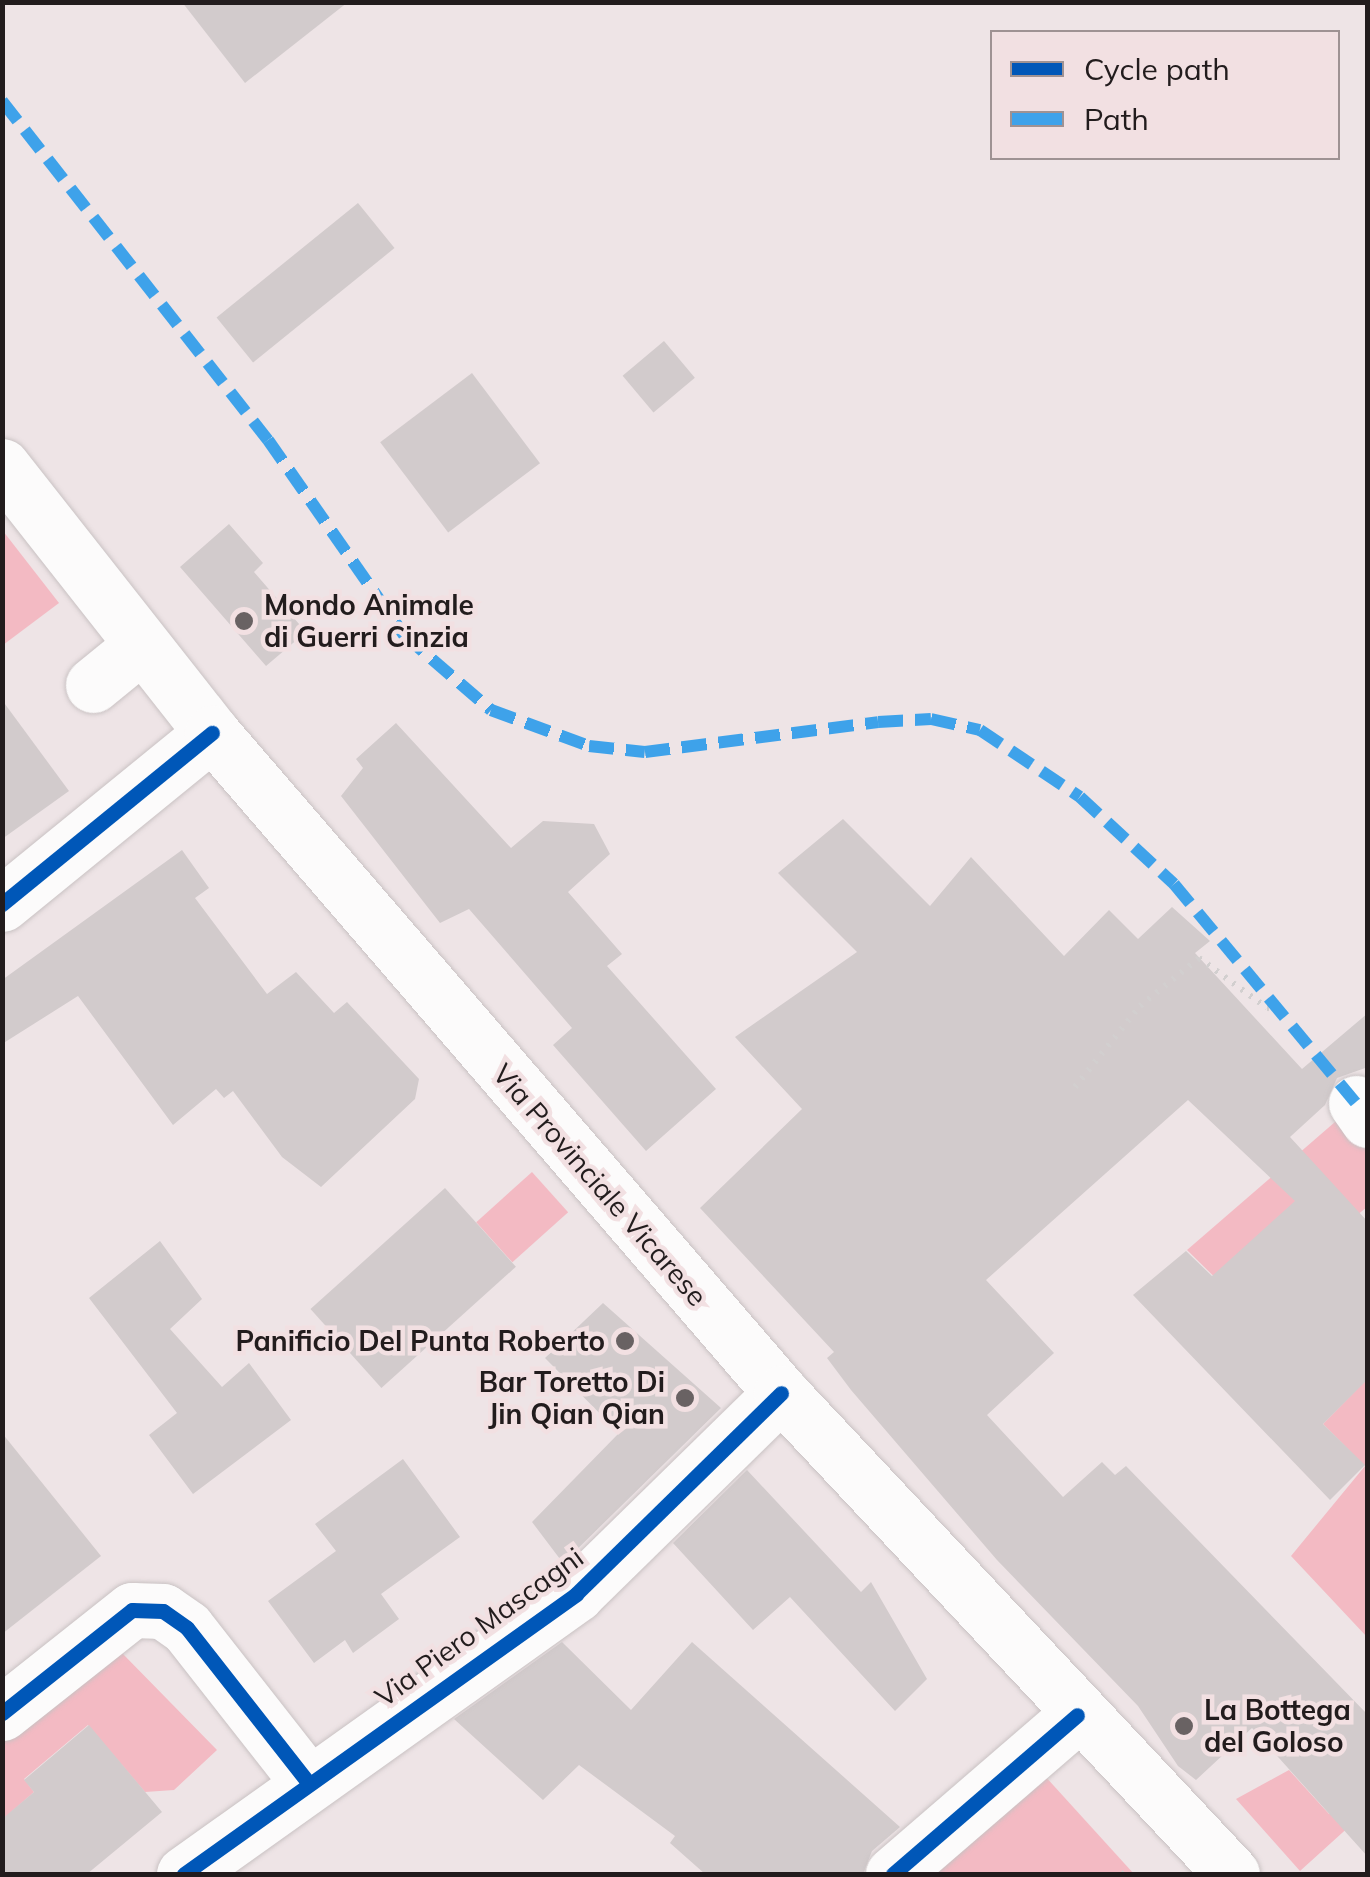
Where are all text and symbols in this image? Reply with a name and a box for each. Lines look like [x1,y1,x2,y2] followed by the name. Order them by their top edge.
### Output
[990,30,1340,160] legend
[1084,50,1230,88] text: Cycle path
[1084,100,1149,138] text: Path
[264,588,474,654] place label: Mondo Animale di Guerri Cinzia
[233,610,255,632] marker: Mondo Animale di Guerri Cinzia
[486,1057,714,1313] street label: Via Provinciale Vicarese
[236,1324,605,1358] place label: Panificio Del Punta Roberto
[614,1330,636,1352] marker: Panificio Del Punta Roberto
[479,1365,665,1431] place label: Bar Toretto Di Jin Qian Qian
[674,1387,696,1409] marker: Bar Toretto Di Jin Qian Qian
[368,1540,590,1714] street label: Via Piero Mascagni
[1204,1693,1351,1759] place label: La Bottega del Goloso
[1173,1715,1195,1737] marker: La Bottega del Goloso

